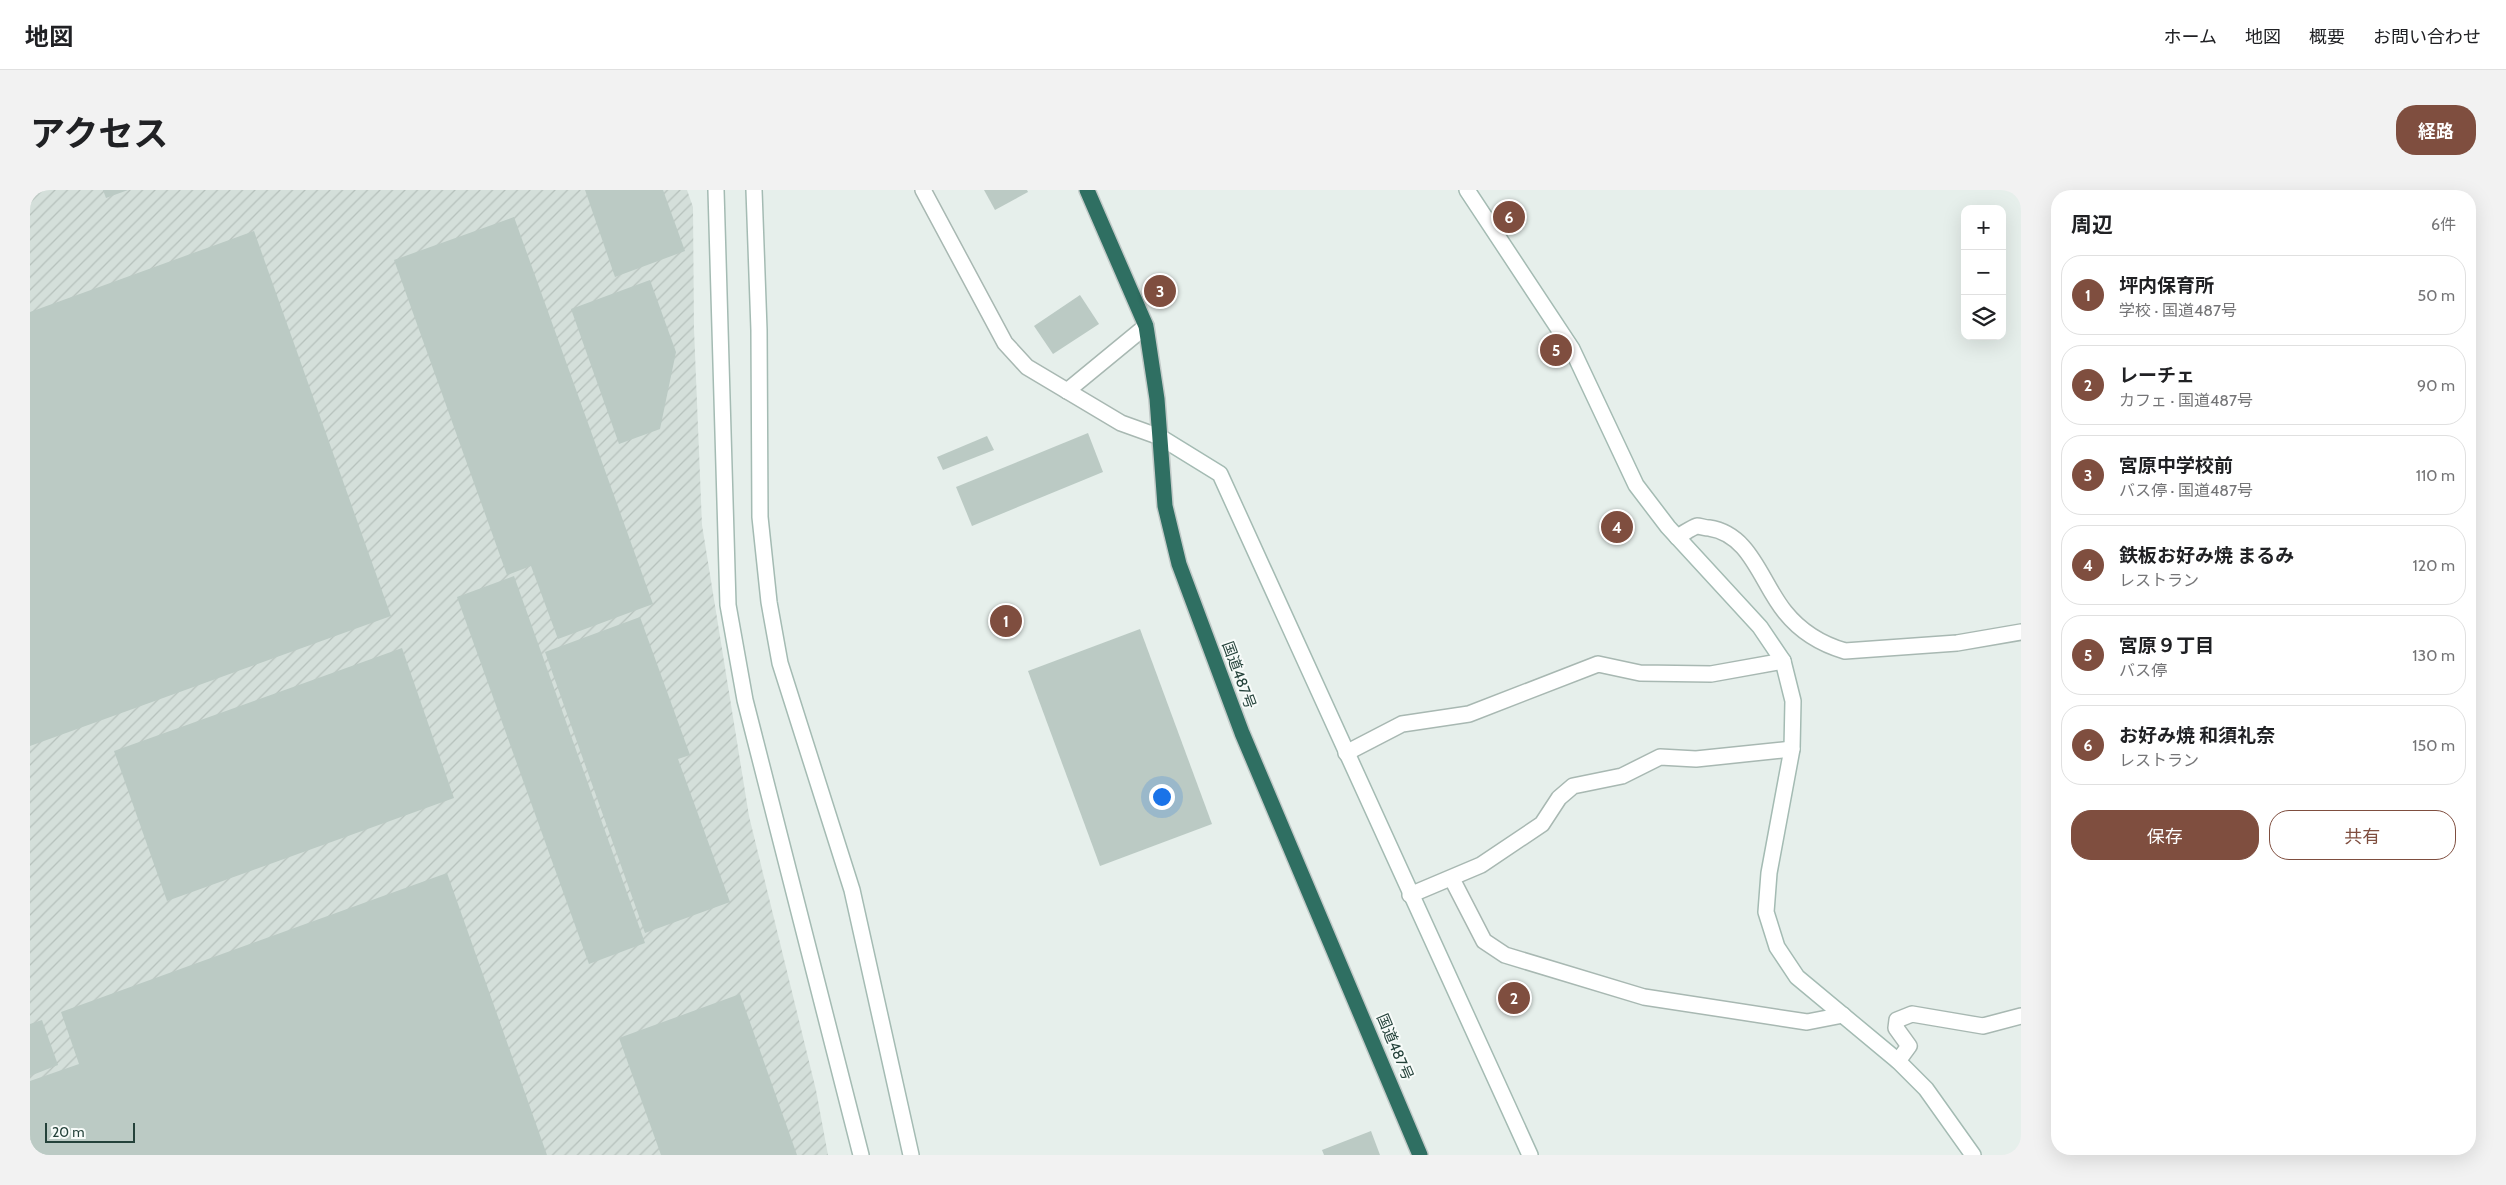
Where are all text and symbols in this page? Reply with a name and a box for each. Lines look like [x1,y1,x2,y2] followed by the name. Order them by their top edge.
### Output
[25,22,73,51] text: 地図
[2164,26,2217,48] text: ホーム
[2245,26,2281,48] text: 地図
[2309,26,2345,48] text: 概要
[2373,26,2481,48] text: お問い合わせ
[2396,105,2476,155] button: 経路
[30,112,168,155] text: アクセス
[1493,198,1525,236] pin: 6
[1961,205,2006,340] map controls
[1961,205,2006,250] button: +
[2071,212,2113,237] text: 周辺
[2431,215,2456,234] text: 6件
[1961,250,2006,295] button: −
[1144,272,1176,310] pin: 3
[2119,274,2214,297] text: 坪内保育所
[2085,286,2091,305] text: 1
[2418,286,2455,305] text: 50 m
[1961,295,2006,340] button: layers
[2119,301,2237,320] text: 学校 · 国道487号
[1540,331,1572,369] pin: 5
[2119,364,2195,387] text: レーチェ
[2084,376,2092,395] text: 2
[2417,376,2455,395] text: 90 m
[2119,391,2253,410] text: カフェ · 国道487号
[2119,454,2233,477] text: 宮原中学校前
[2084,466,2092,485] text: 3
[2416,466,2455,485] text: 110 m
[2119,481,2253,500] text: バス停 · 国道487号
[1601,508,1633,546] pin: 4
[2119,544,2294,567] text: 鉄板お好み焼 まるみ
[2083,556,2093,575] text: 4
[2413,556,2455,575] text: 120 m
[2119,571,2199,590] text: レストラン
[990,602,1022,640] pin: 1
[2119,634,2214,657] text: 宮原９丁目
[1219,639,1259,711] street label: 国道487号
[2084,646,2092,665] text: 5
[2412,646,2455,665] text: 130 m
[2119,661,2167,680] text: バス停
[2119,724,2275,747] text: お好み焼 和須礼奈
[2084,736,2093,755] text: 6
[2412,736,2455,755] text: 150 m
[2119,751,2199,770] text: レストラン
[1149,784,1175,810] your location
[2071,810,2259,860] button: 保存
[2269,810,2456,860] button: 共有
[1498,979,1530,1017] pin: 2
[1373,1011,1417,1083] street label: 国道487号
[45,1120,135,1143] scale bar
[52,1123,85,1141] text: 20 m

